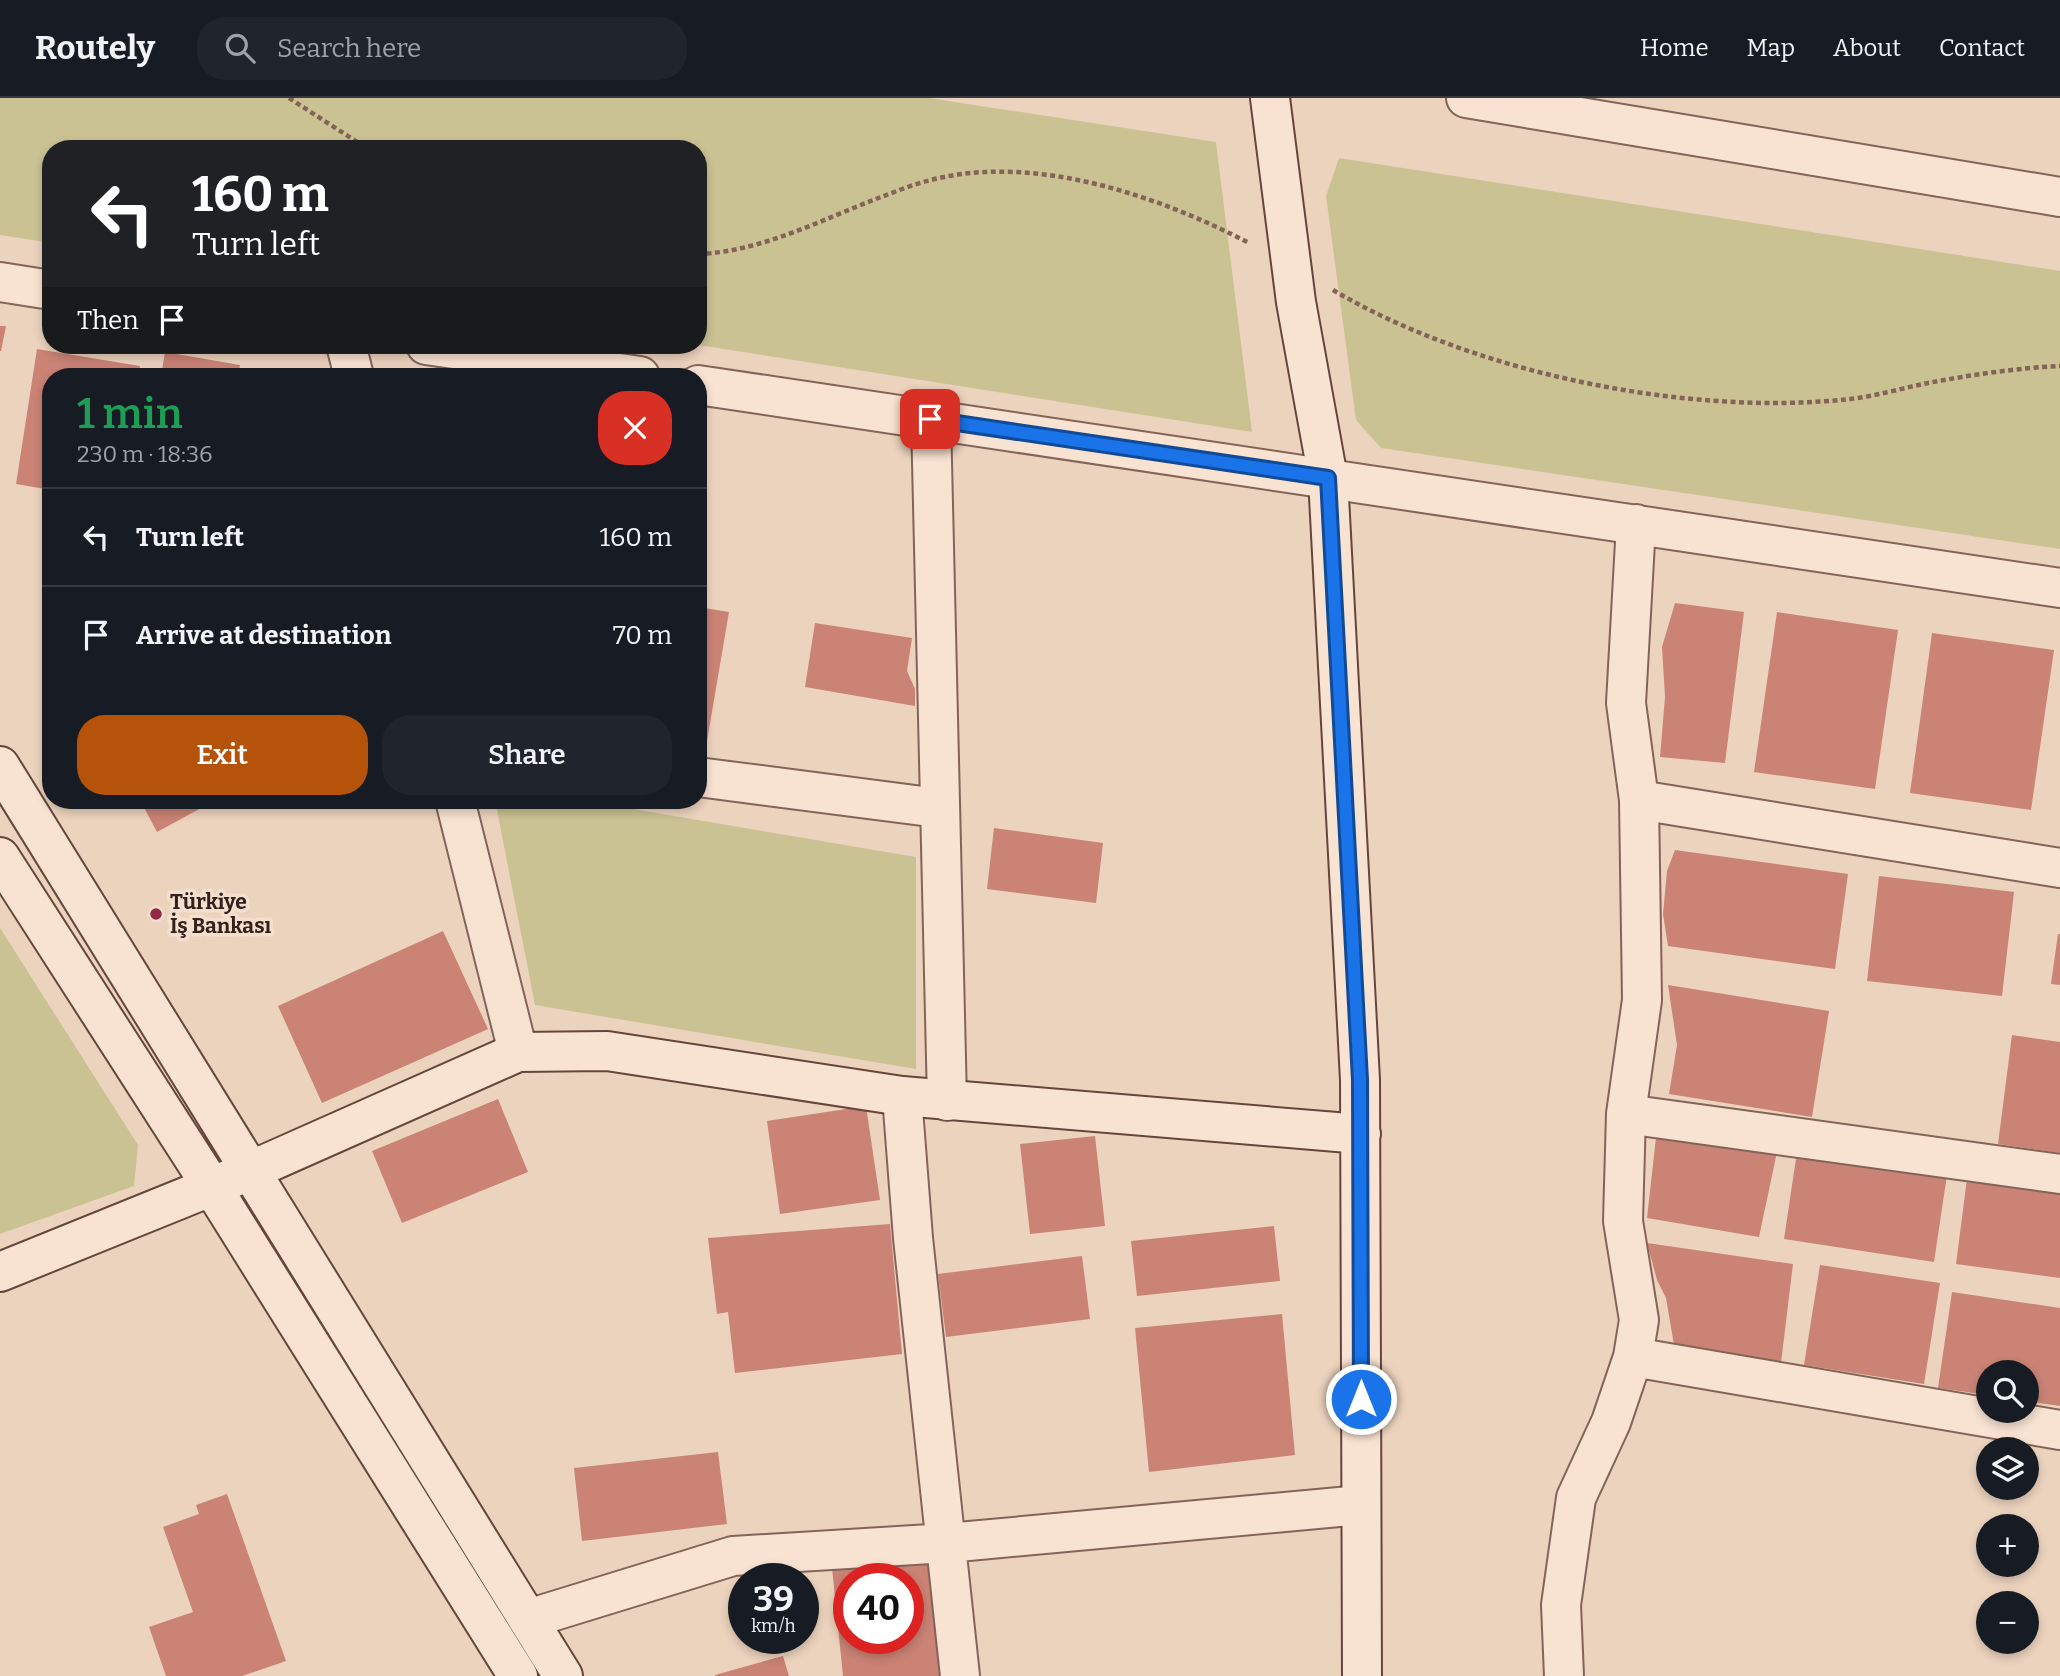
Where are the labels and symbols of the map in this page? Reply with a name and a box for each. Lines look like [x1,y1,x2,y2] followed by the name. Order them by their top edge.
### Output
[900,389,960,449] pin
[170,889,271,939] place label: Türkiye İş Bankası
[148,906,164,922] marker: Türkiye İş Bankası
[1324,1362,1398,1436] position arrow
[833,1563,924,1654] speed limit sign: 40

